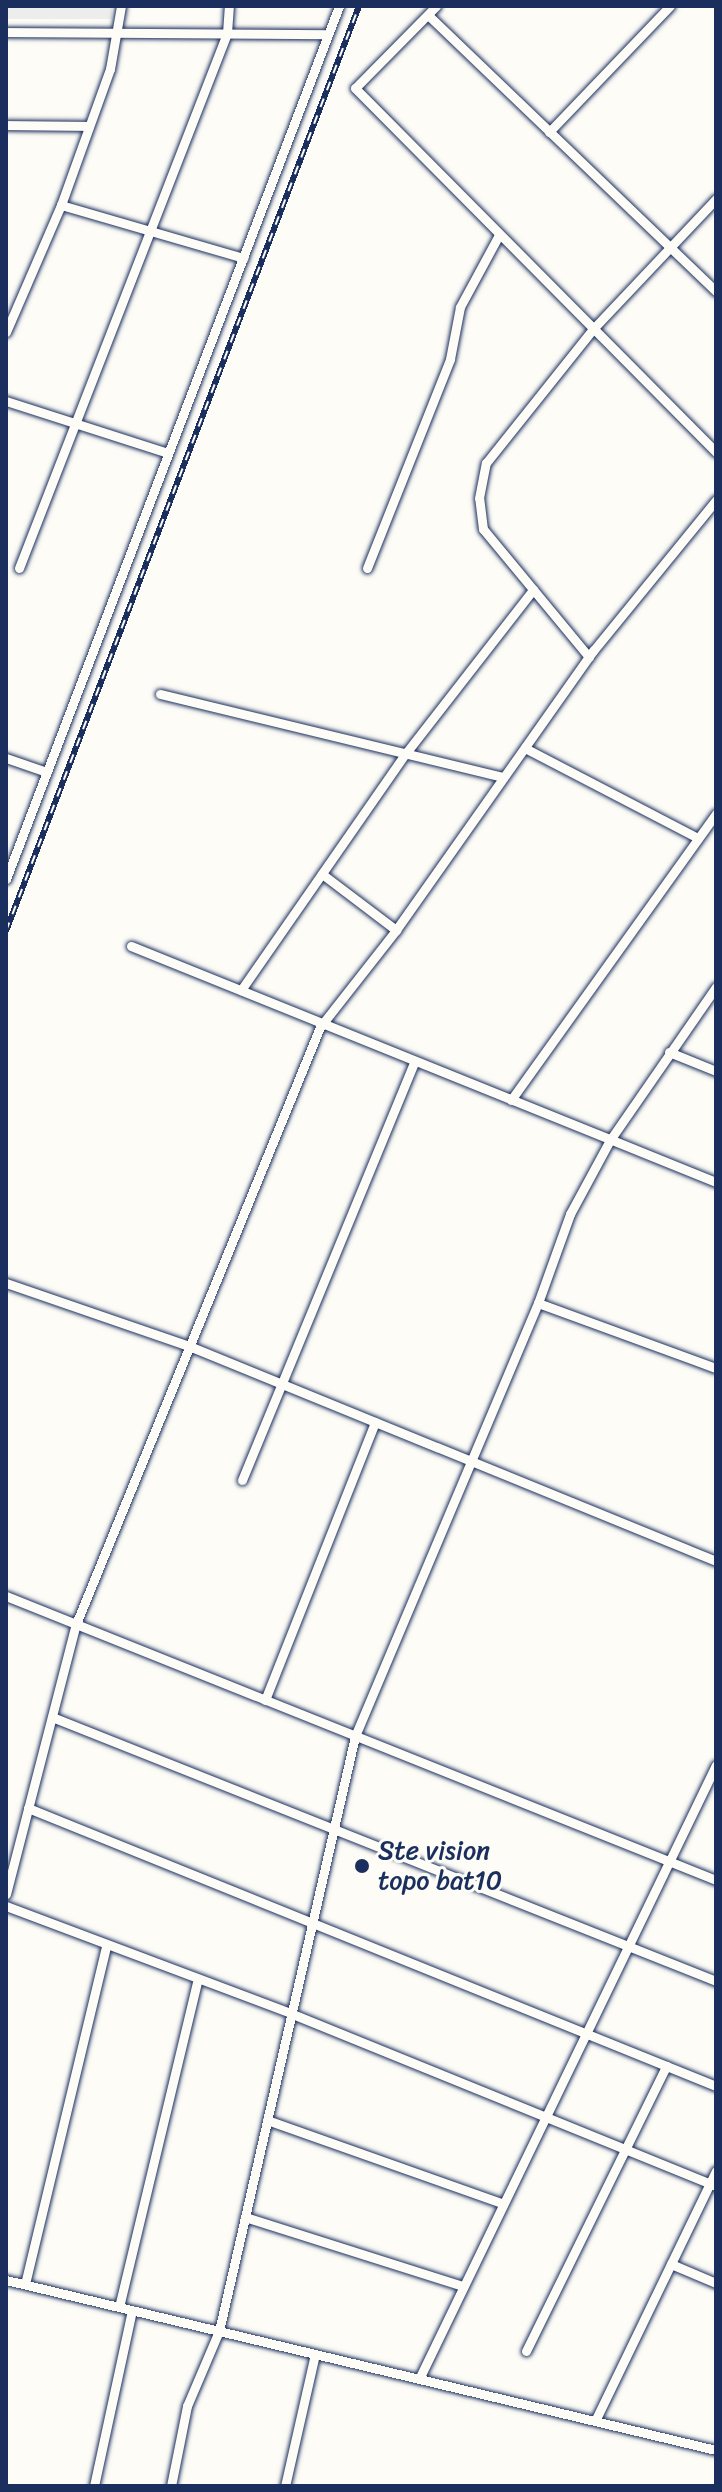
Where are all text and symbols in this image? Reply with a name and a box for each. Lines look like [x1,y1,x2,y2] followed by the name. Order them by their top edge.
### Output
[378,1835,503,1896] place label: Ste vision topo bat10
[353,1857,371,1875] marker: Ste vision topo bat10

